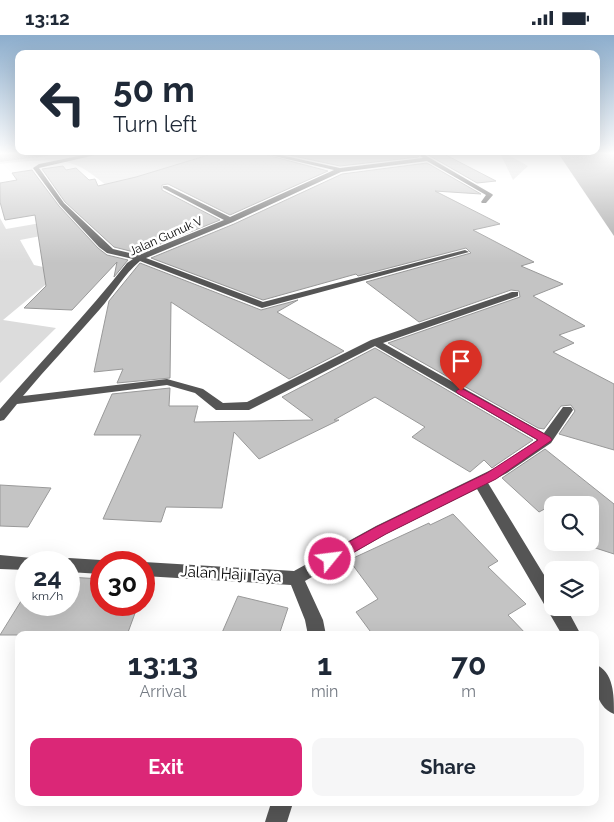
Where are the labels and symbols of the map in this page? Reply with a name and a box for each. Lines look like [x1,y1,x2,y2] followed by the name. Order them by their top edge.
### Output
[127,214,205,258] street label: Jalan Gunuk V
[440,340,482,391] pin
[303,532,355,584] position arrow
[90,551,155,616] speed limit sign: 30
[180,562,282,586] street label: Jalan Haji Taya

